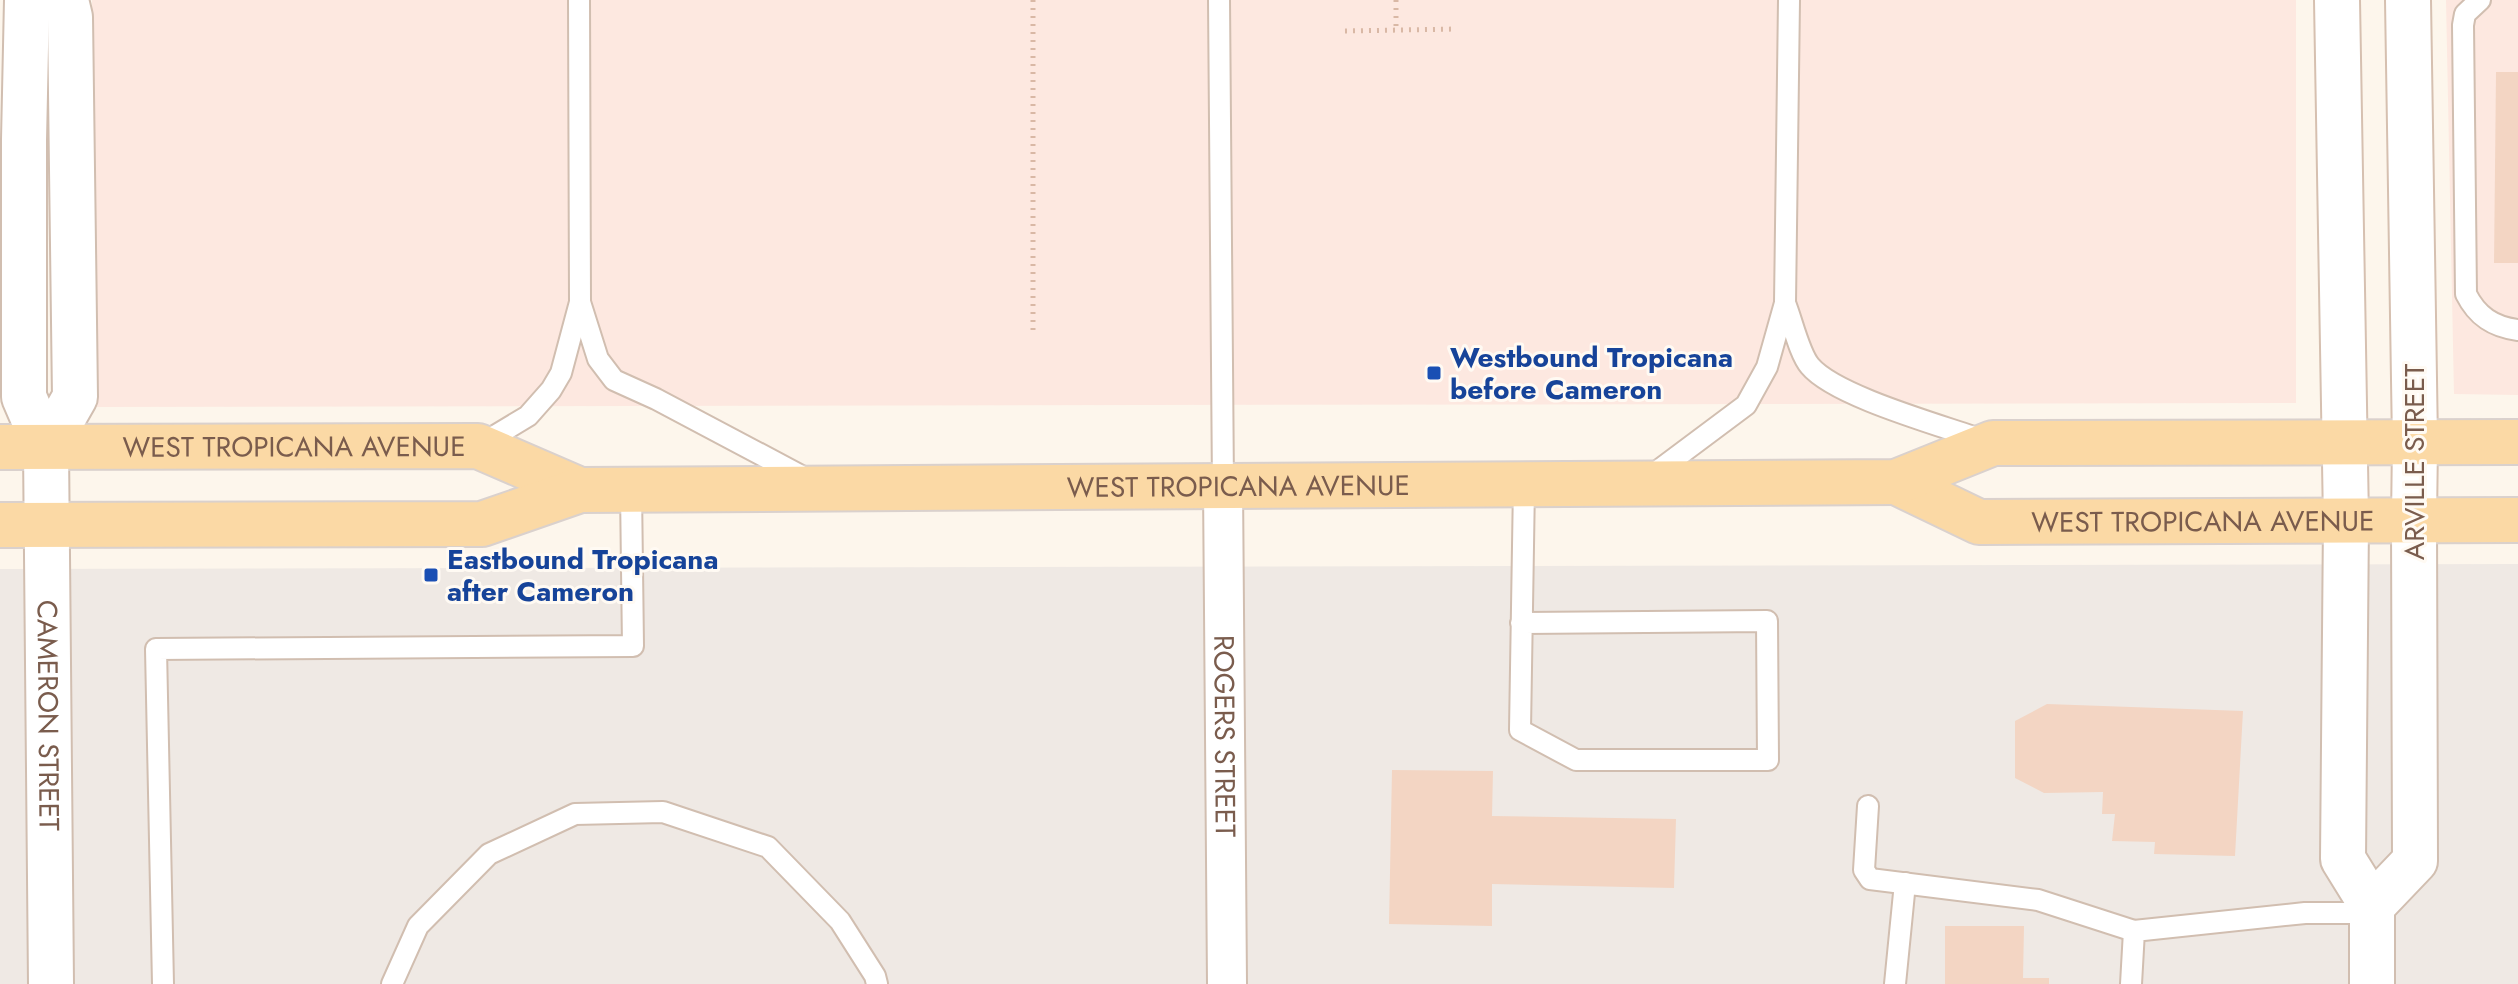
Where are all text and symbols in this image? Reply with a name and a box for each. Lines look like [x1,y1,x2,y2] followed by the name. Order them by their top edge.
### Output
[1450,337,1733,410] place label: Westbound Tropicana before Cameron
[1425,364,1443,382] marker: Westbound Tropicana before Cameron
[2394,364,2435,560] street label: ARVILLE STREET
[122,426,466,468] street label: WEST TROPICANA AVENUE
[1067,465,1410,508] street label: WEST TROPICANA AVENUE
[2031,501,2374,543] street label: WEST TROPICANA AVENUE
[447,539,719,612] place label: Eastbound Tropicana after Cameron
[422,566,440,584] marker: Eastbound Tropicana after Cameron
[26,600,70,831] street label: CAMERON STREET
[1203,635,1246,837] street label: ROGERS STREET

